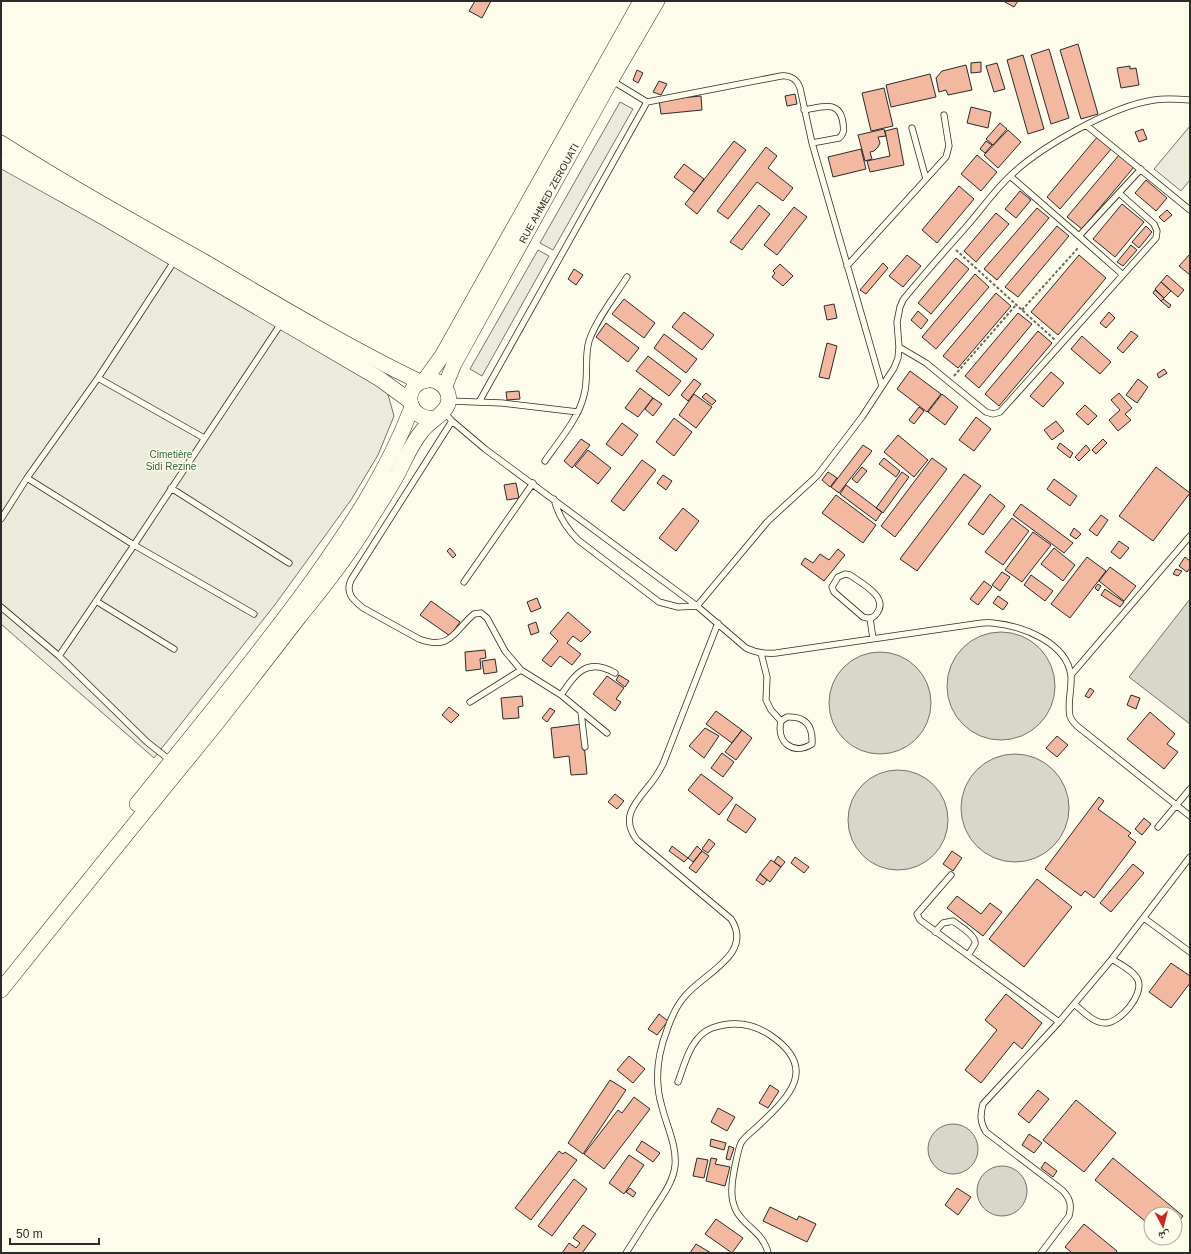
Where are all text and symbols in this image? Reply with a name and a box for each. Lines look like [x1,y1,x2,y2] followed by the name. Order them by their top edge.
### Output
[517,141,580,245] street label: RUE AHMED ZEROUATI
[146,449,197,472] park label: Cimetière Sidi Rezine
[1143,1206,1183,1246] north arrow
[10,1220,99,1246] scale bar
[16,1227,43,1241] text: 50 m
[1157,1227,1171,1243] text: ش

